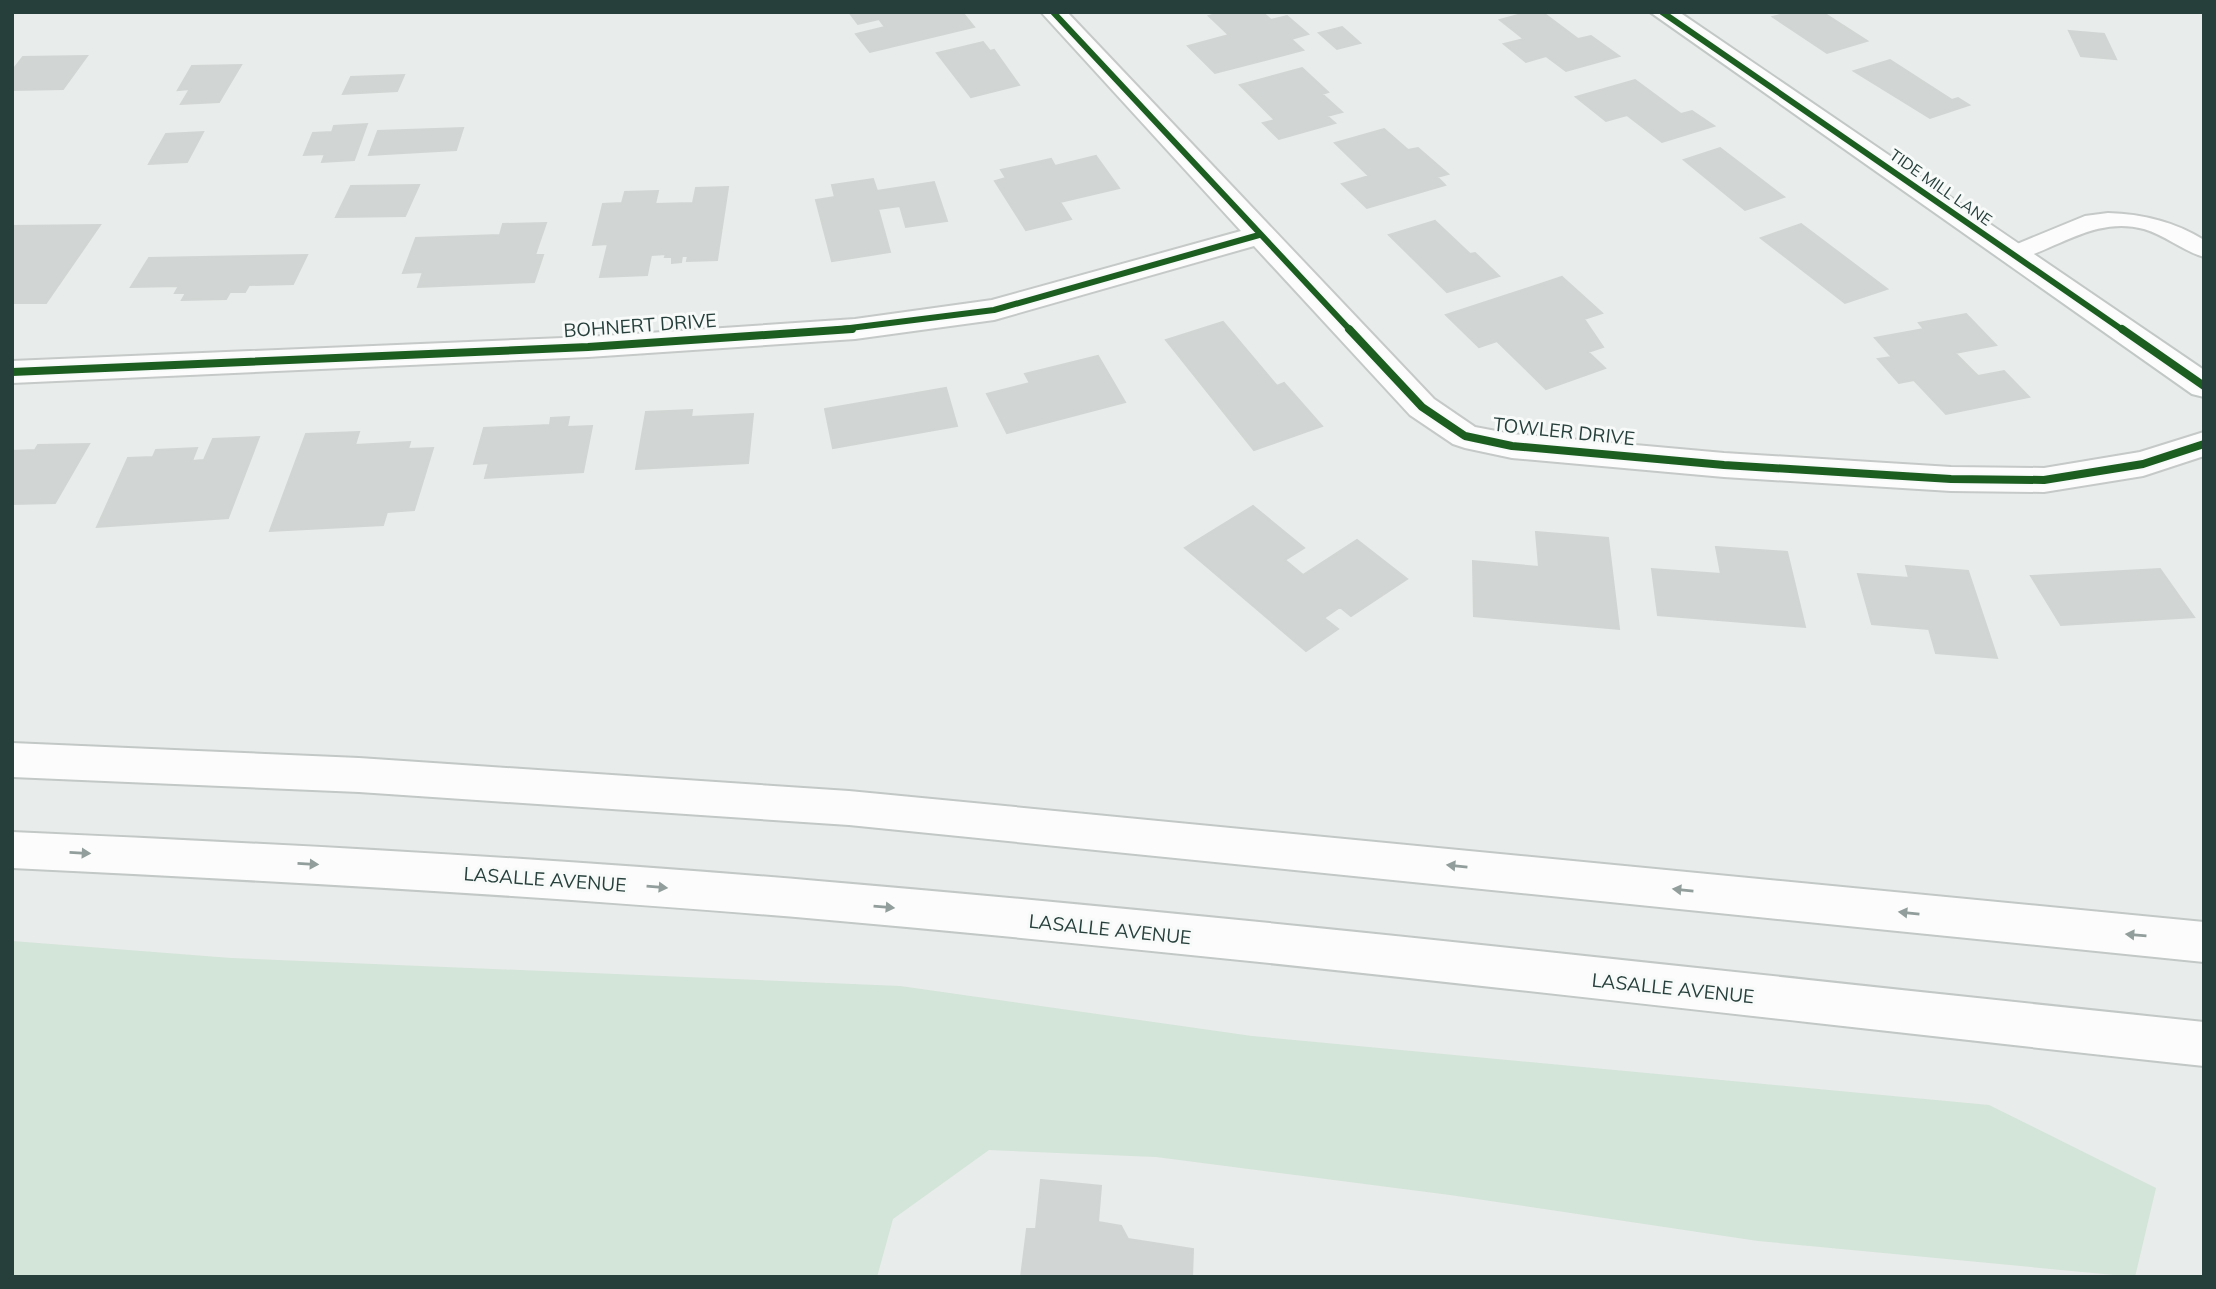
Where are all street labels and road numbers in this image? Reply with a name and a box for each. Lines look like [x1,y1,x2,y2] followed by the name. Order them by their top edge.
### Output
[1886,144,1996,230] street label: TIDE MILL LANE
[563,308,717,342] street label: BOHNERT DRIVE
[1492,412,1636,450] street label: TOWLER DRIVE
[463,861,627,897] street label: LASALLE AVENUE
[1028,909,1192,949] street label: LASALLE AVENUE
[1591,968,1755,1008] street label: LASALLE AVENUE

